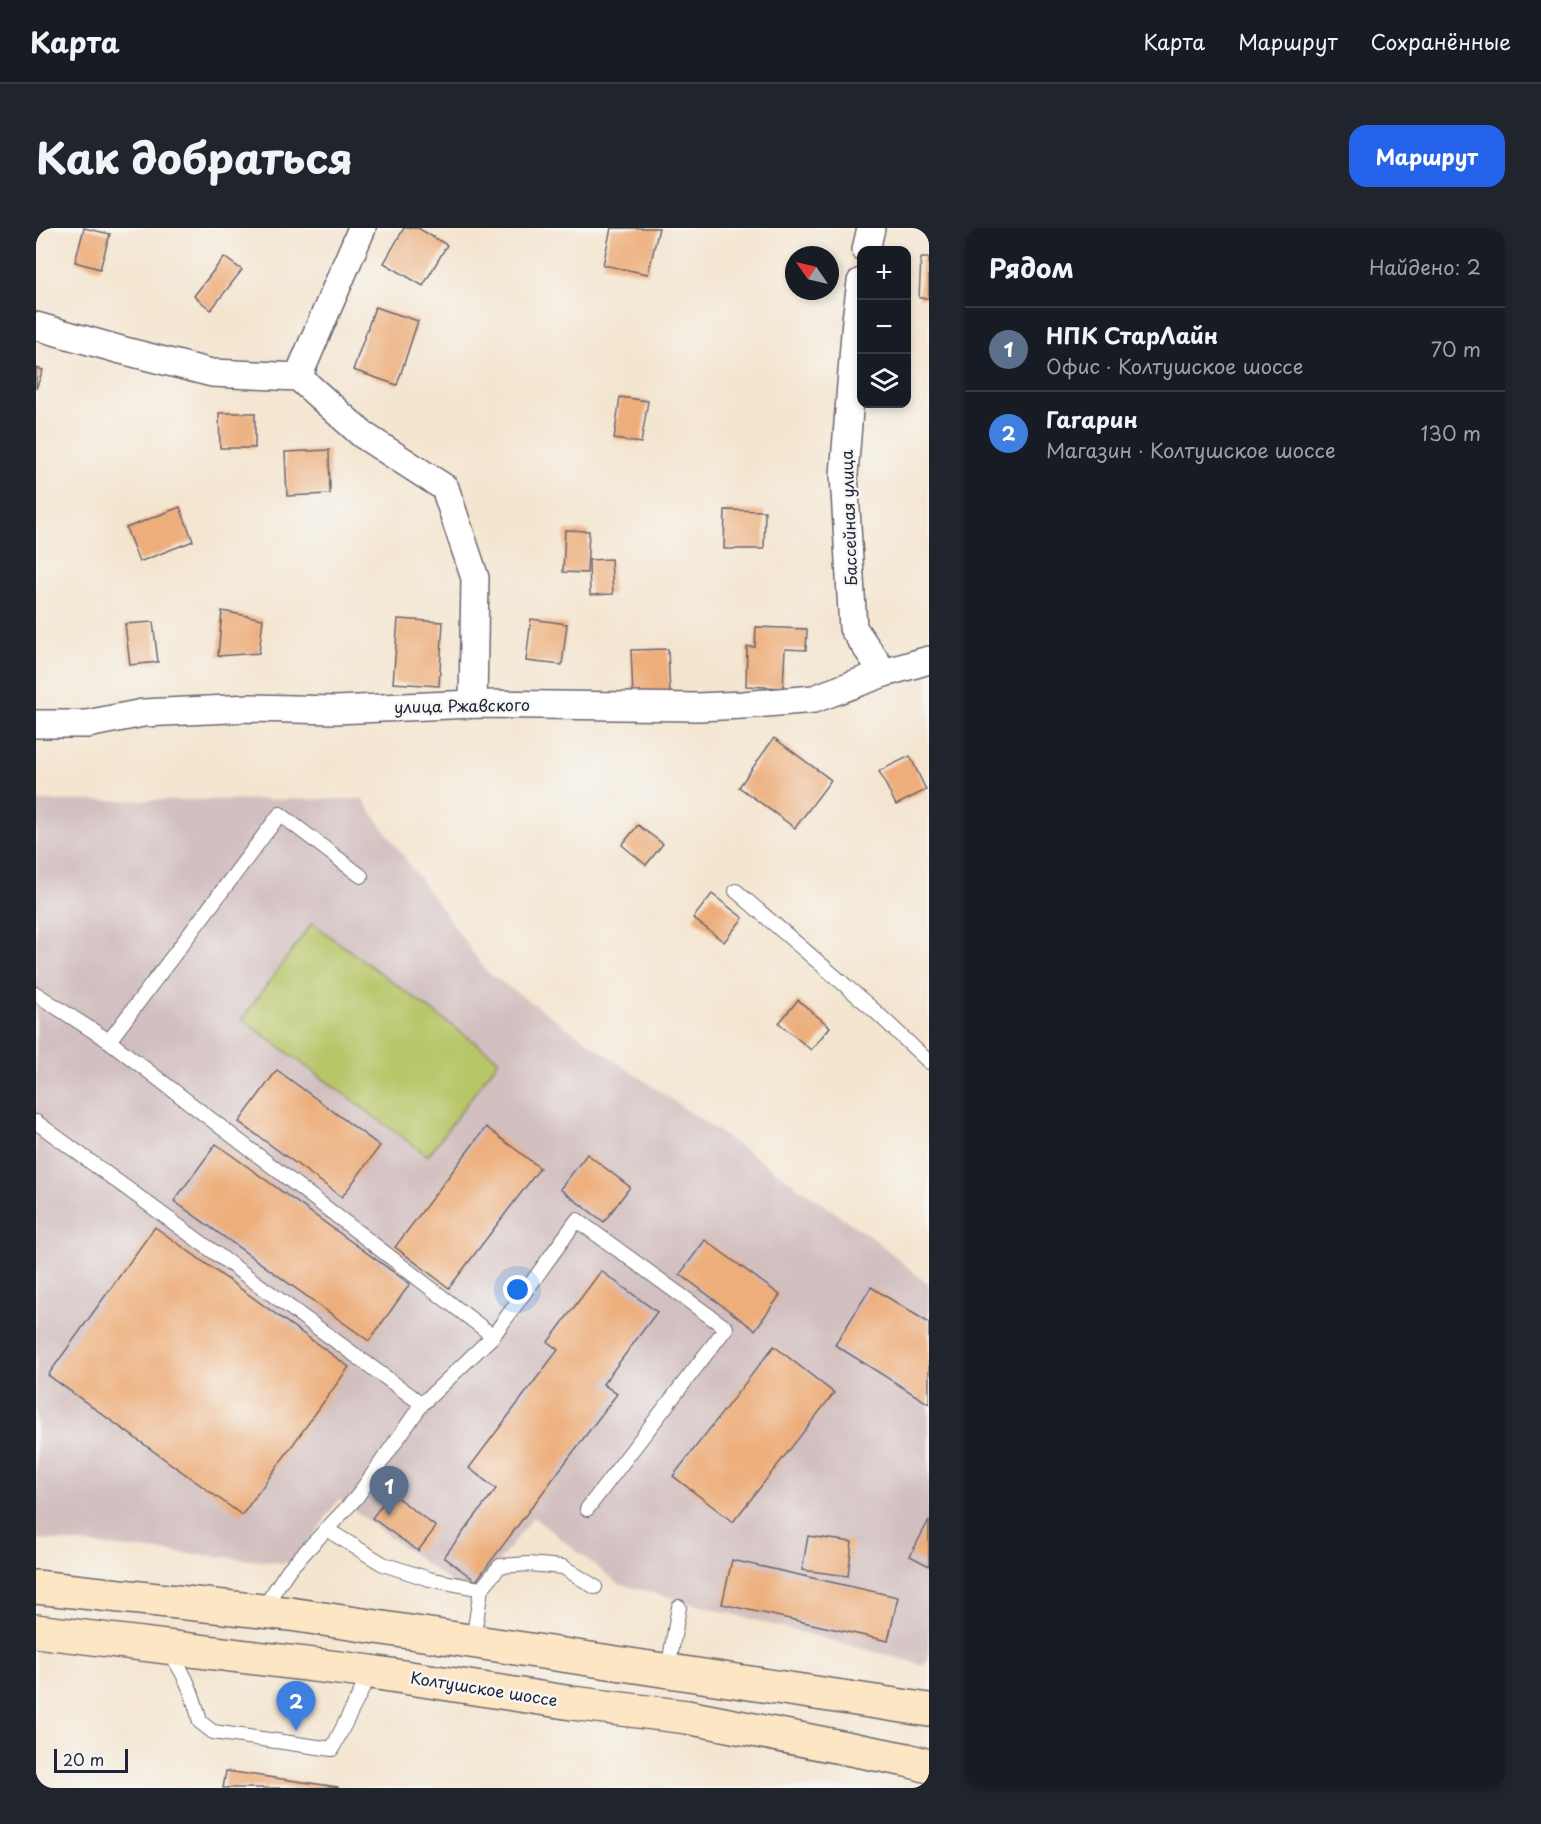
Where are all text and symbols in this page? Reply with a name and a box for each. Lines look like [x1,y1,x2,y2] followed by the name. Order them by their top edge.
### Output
[30,20,120,63] text: Карта
[1144,25,1205,57] text: Карта
[1238,25,1338,57] text: Маршрут
[1371,25,1511,57] text: Сохранённые
[36,125,353,188] text: Как добраться
[1349,125,1505,187] button: Маршрут
[785,246,839,300] north arrow
[857,246,911,408] map controls
[857,246,911,300] button: +
[989,248,1074,287] text: Рядом
[1369,252,1481,282] text: Найдено: 2
[857,300,911,354] button: −
[1046,318,1218,351] text: НПК СтарЛайн
[1004,334,1013,364] text: 1
[1431,334,1481,364] text: 70 m
[1046,351,1303,381] text: Офис · Колтушское шоссе
[857,354,911,408] button: layers
[1046,402,1138,435] text: Гагарин
[1001,418,1016,448] text: 2
[1421,418,1481,448] text: 130 m
[1046,435,1336,465] text: Магазин · Колтушское шоссе
[834,450,862,587] street label: Бассейная улица
[394,692,530,718] street label: улица Ржавского
[503,1275,532,1304] your location
[370,1466,408,1516] pin: 1
[409,1665,559,1711] street label: Колтушское шоссе
[276,1682,316,1731] pin: 2
[54,1746,128,1774] scale bar
[63,1747,104,1771] text: 20 m

